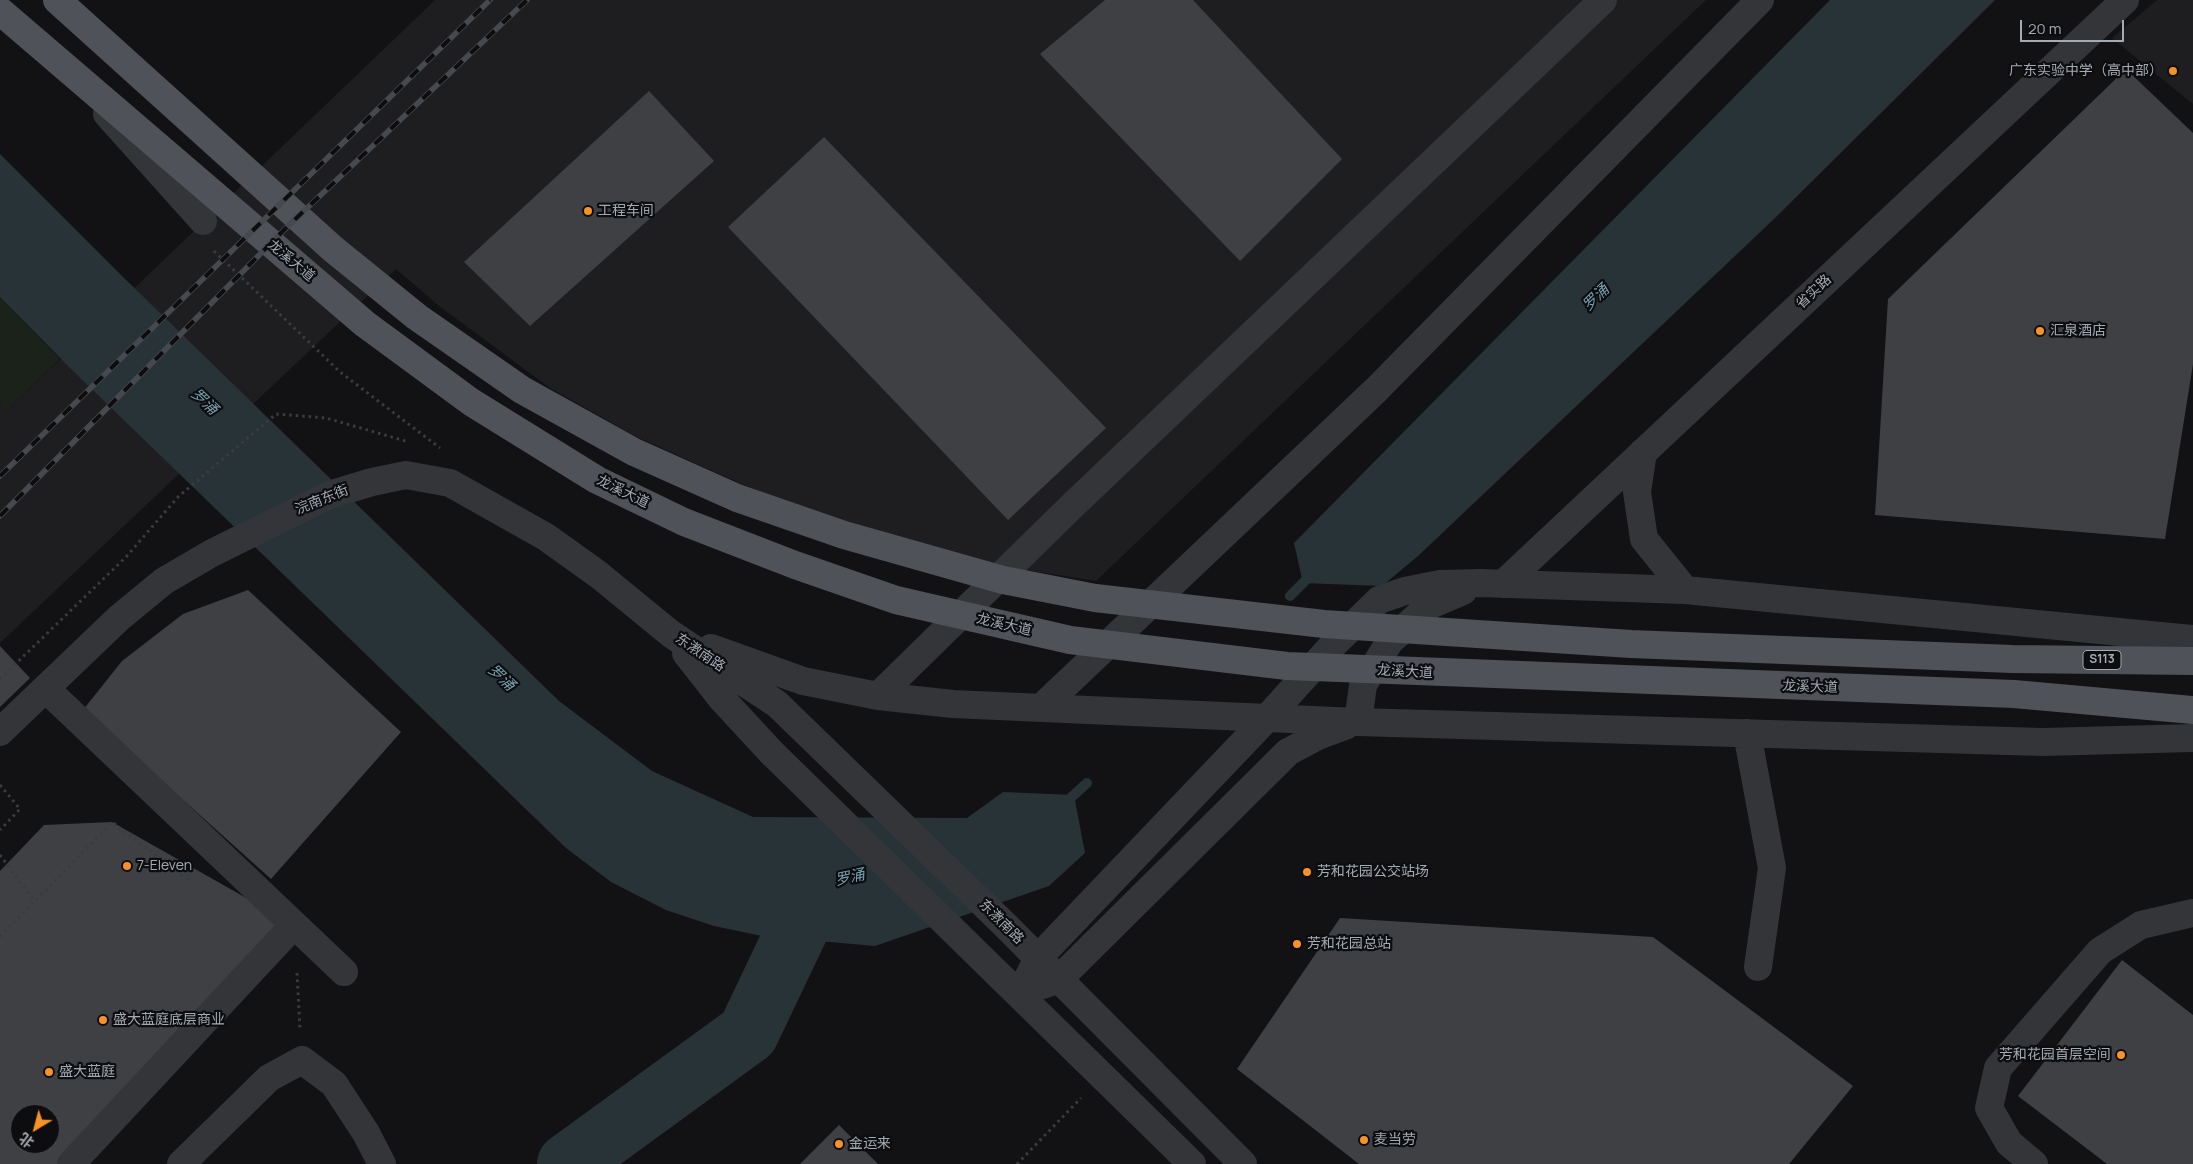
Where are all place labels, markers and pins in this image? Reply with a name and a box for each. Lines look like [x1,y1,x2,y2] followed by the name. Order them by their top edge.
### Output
[2009,63,2163,79] place label: 广东实验中学（高中部）
[2167,65,2179,77] marker: 广东实验中学（高中部）
[598,203,654,219] place label: 工程车间
[582,205,594,217] marker: 工程车间
[2050,323,2106,339] place label: 汇泉酒店
[2034,325,2046,337] marker: 汇泉酒店
[137,858,192,874] place label: 7-Eleven
[121,860,133,872] marker: 7-Eleven
[1317,864,1429,880] place label: 芳和花园公交站场
[1301,866,1313,878] marker: 芳和花园公交站场
[1307,936,1391,952] place label: 芳和花园总站
[1291,938,1303,950] marker: 芳和花园总站
[113,1012,225,1028] place label: 盛大蓝庭底层商业
[97,1014,109,1026] marker: 盛大蓝庭底层商业
[1999,1047,2111,1063] place label: 芳和花园首层空间
[2115,1049,2127,1061] marker: 芳和花园首层空间
[59,1064,115,1080] place label: 盛大蓝庭
[43,1066,55,1078] marker: 盛大蓝庭
[1374,1132,1416,1148] place label: 麦当劳
[1358,1134,1370,1146] marker: 麦当劳
[849,1136,891,1152] place label: 金运来
[833,1138,845,1150] marker: 金运来

